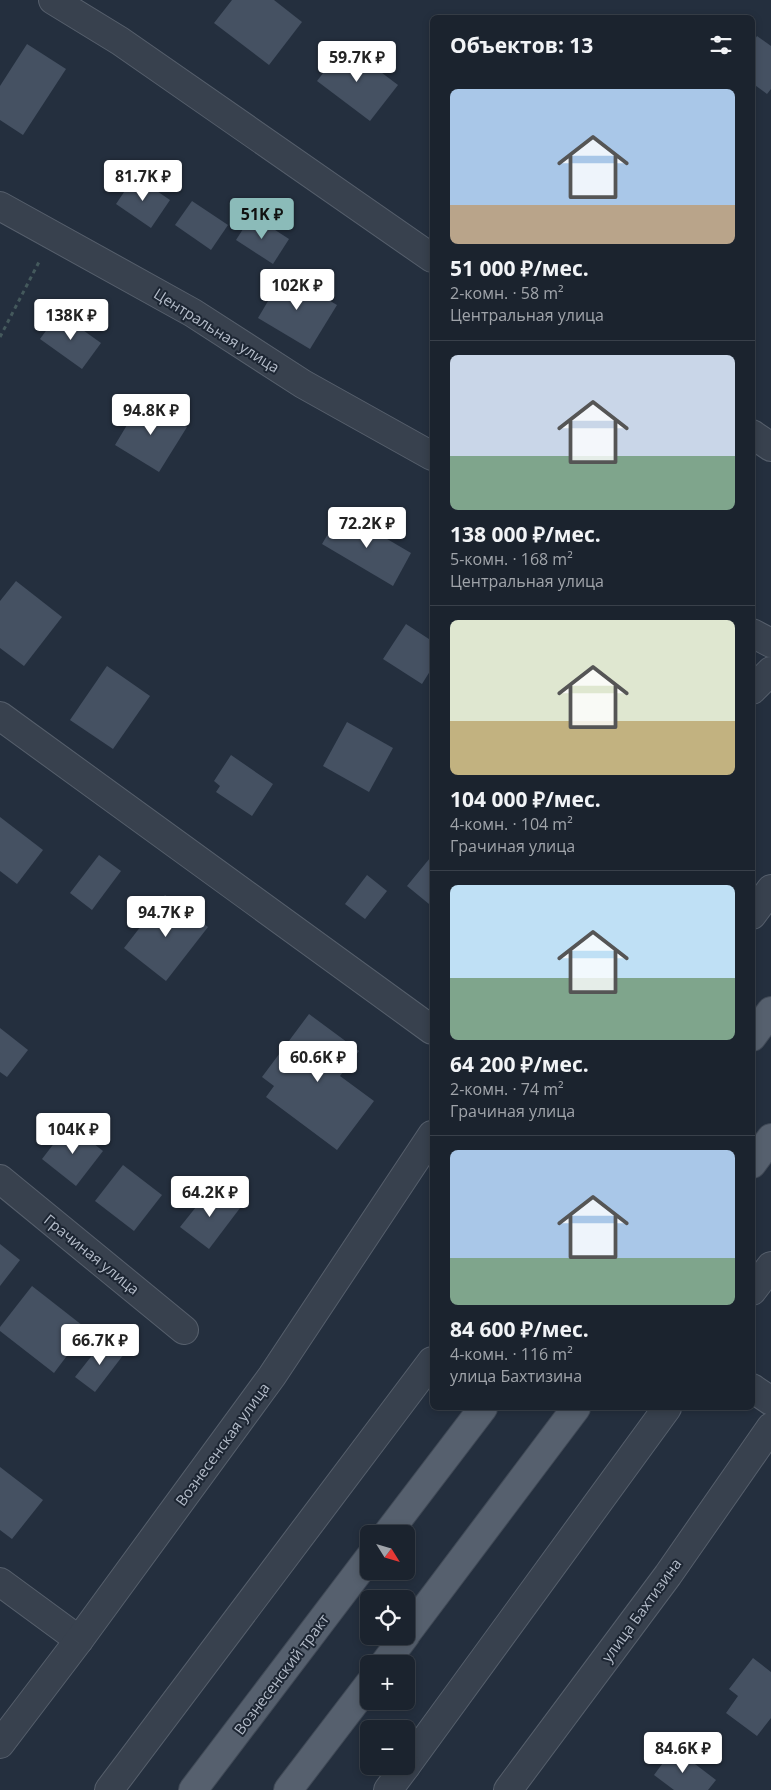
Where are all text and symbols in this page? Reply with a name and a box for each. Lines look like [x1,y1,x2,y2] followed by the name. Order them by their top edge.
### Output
[450,31,593,59] text: Объектов: 13
[707,31,735,59] icon: filters
[311,41,403,83] pin: 59.7K ₽
[329,46,385,68] text: 59.7K ₽
[548,122,638,212] icon: home
[97,160,189,202] pin: 81.7K ₽
[115,165,171,187] text: 81.7K ₽
[227,198,297,240] pin: 51K ₽
[241,203,283,225] text: 51K ₽
[450,254,589,282] text: 51 000 ₽/мес.
[256,268,338,311] pin: 102K ₽
[271,274,323,296] text: 102K ₽
[450,282,564,304] text: 2-комн. · 58 m²
[150,283,284,377] street label: Центральная улица
[30,298,112,341] pin: 138K ₽
[45,304,97,326] text: 138K ₽
[450,304,604,326] text: Центральная улица
[548,387,638,477] icon: home
[105,394,197,436] pin: 94.8K ₽
[123,399,179,421] text: 94.8K ₽
[321,506,413,549] pin: 72.2K ₽
[339,512,395,534] text: 72.2K ₽
[450,520,601,548] text: 138 000 ₽/мес.
[450,548,573,570] text: 5-комн. · 168 m²
[450,570,604,592] text: Центральная улица
[548,652,638,742] icon: home
[450,785,601,813] text: 104 000 ₽/мес.
[450,813,573,835] text: 4-комн. · 104 m²
[450,835,575,857] text: Грачиная улица
[120,896,212,938] pin: 94.7K ₽
[138,901,194,923] text: 94.7K ₽
[548,917,638,1007] icon: home
[272,1040,364,1083] pin: 60.6K ₽
[290,1046,346,1068] text: 60.6K ₽
[450,1050,589,1078] text: 64 200 ₽/мес.
[450,1078,564,1100] text: 2-комн. · 74 m²
[450,1100,575,1122] text: Грачиная улица
[32,1112,114,1155] pin: 104K ₽
[47,1118,99,1140] text: 104K ₽
[164,1176,256,1218] pin: 64.2K ₽
[182,1181,238,1203] text: 64.2K ₽
[548,1182,638,1272] icon: home
[40,1209,144,1299] street label: Грачиная улица
[450,1315,589,1343] text: 84 600 ₽/мес.
[54,1324,146,1366] pin: 66.7K ₽
[72,1329,128,1351] text: 66.7K ₽
[450,1343,573,1365] text: 4-комн. · 116 m²
[450,1365,582,1387] text: улица Бахтизина
[170,1378,274,1510] street label: Вознесенская улица
[360,1525,415,1580] north arrow
[360,1525,415,1775] map controls
[597,1554,685,1666] street label: улица Бахтизина
[360,1590,415,1645] button: locate
[229,1610,333,1738] street label: Вознесенский тракт
[360,1655,415,1710] button: +
[360,1720,415,1775] button: −
[637,1732,729,1774] pin: 84.6K ₽
[655,1737,711,1759] text: 84.6K ₽

